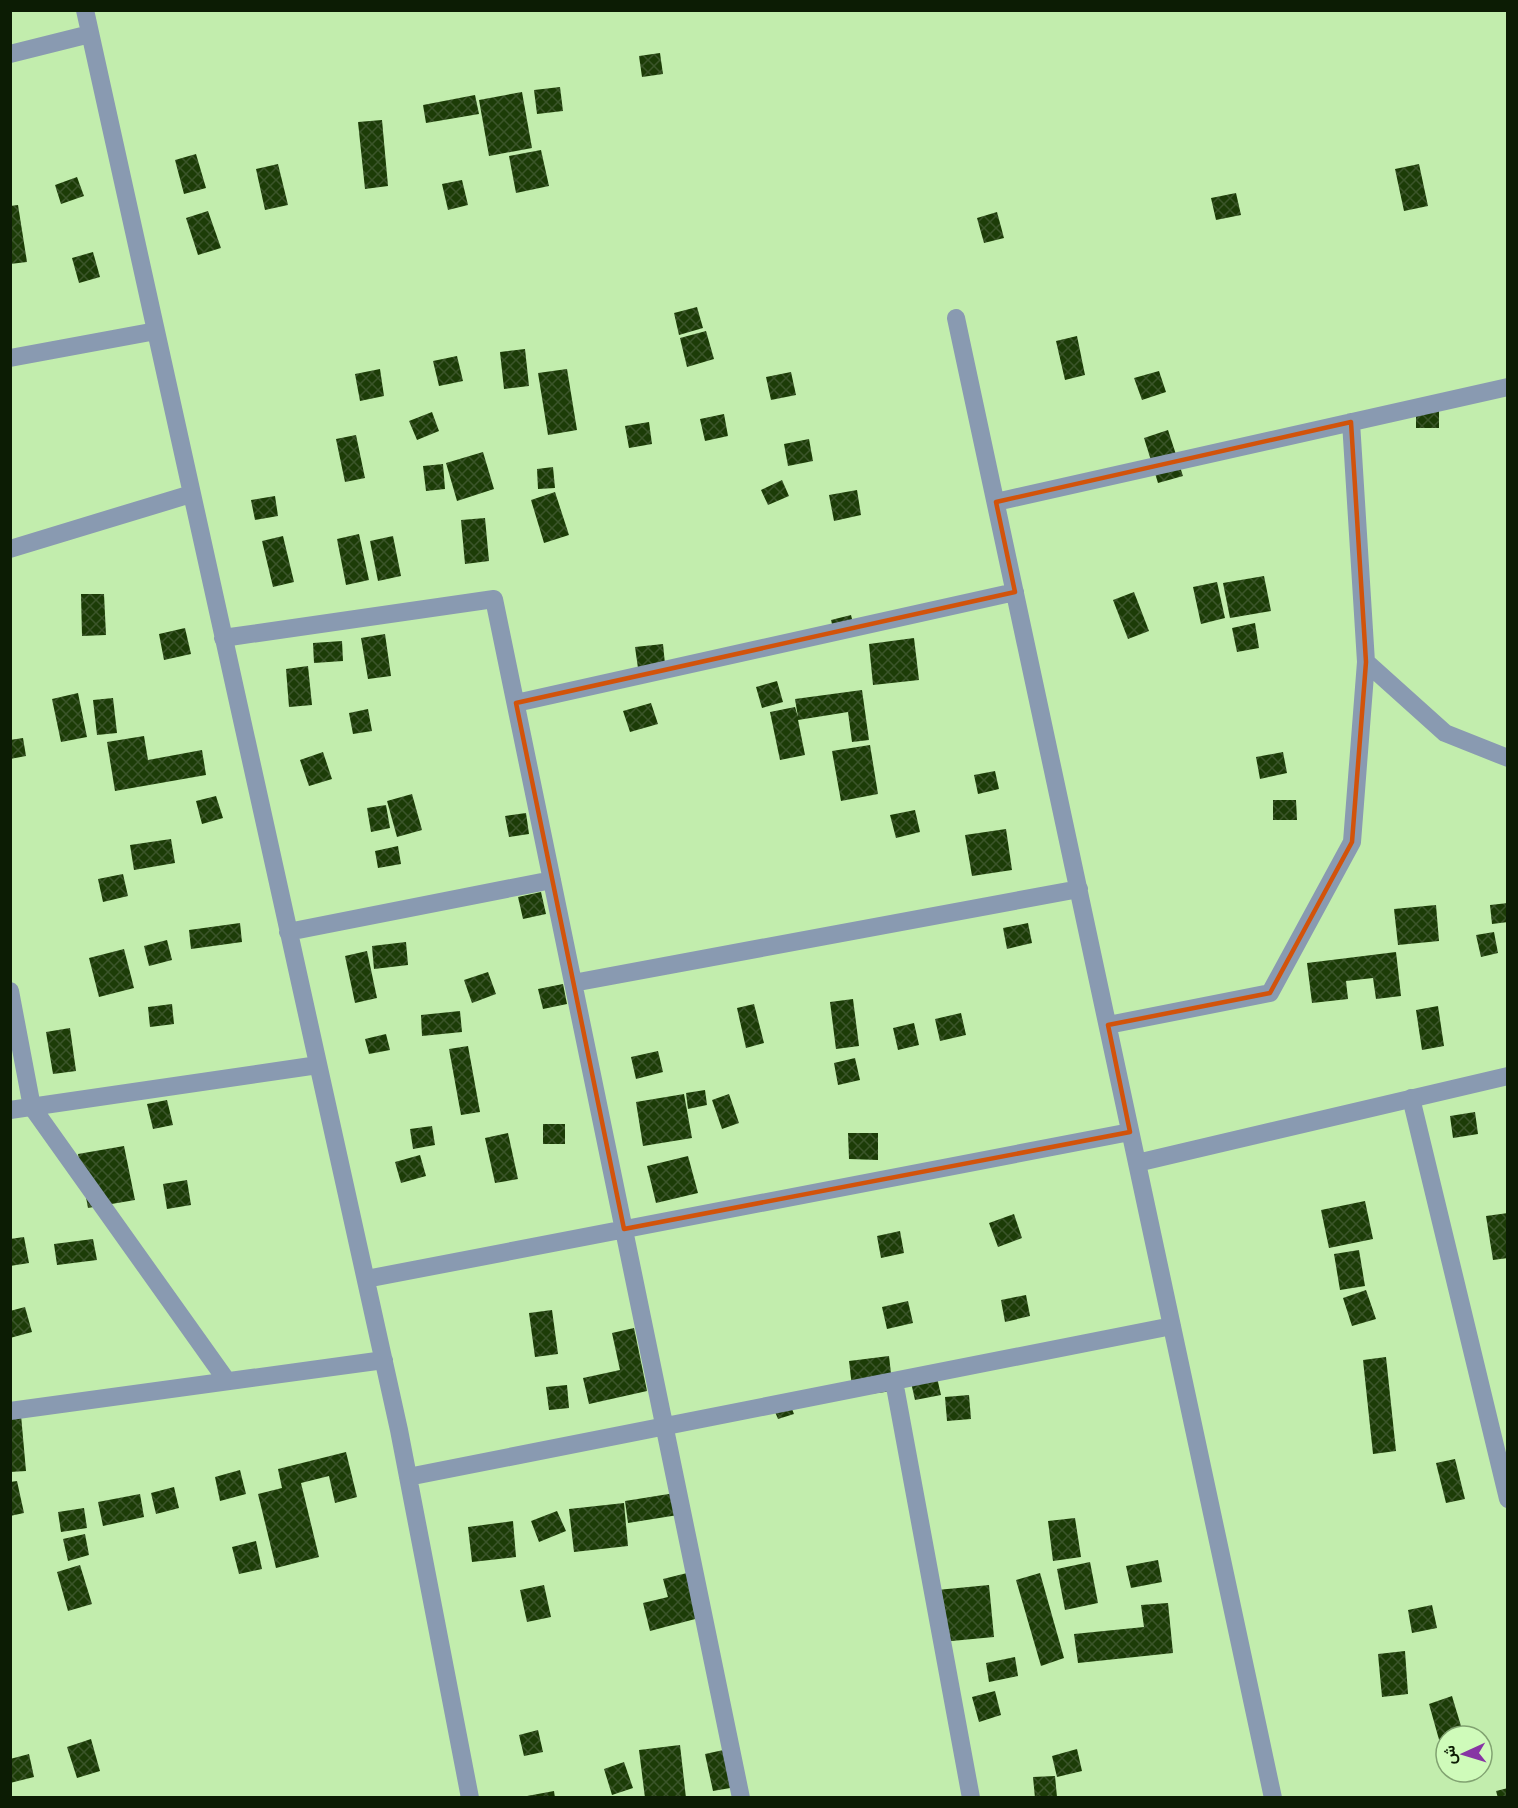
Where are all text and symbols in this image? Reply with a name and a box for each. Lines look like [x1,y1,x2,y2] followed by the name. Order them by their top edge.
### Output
[1434,1724,1494,1784] north arrow
[1440,1745,1460,1765] text: ش

